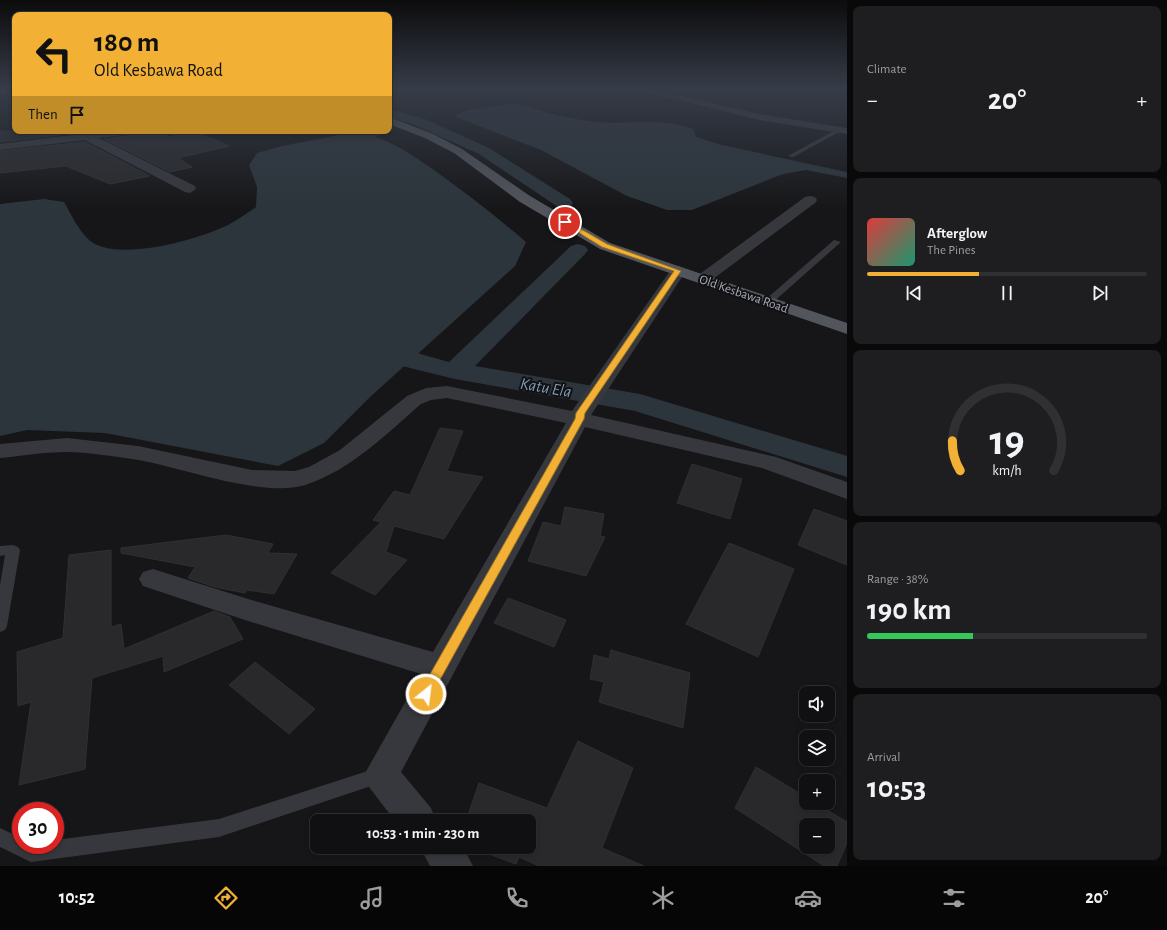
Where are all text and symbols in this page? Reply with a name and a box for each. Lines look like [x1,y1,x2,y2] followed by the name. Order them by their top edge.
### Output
[28,28,80,80] icon: left
[94,29,159,57] text: 180 m
[94,62,223,80] text: Old Kesbawa Road
[867,63,906,76] text: Climate
[988,85,1026,115] text: 20°
[867,89,878,111] text: −
[1136,89,1147,111] text: +
[66,104,88,126] icon: arrive
[28,107,58,122] text: Then
[548,205,582,239] pin
[554,211,576,233] icon: arrive
[927,226,987,241] text: Afterglow
[927,244,976,257] text: The Pines
[697,273,790,316] street label: Old Kesbawa Road
[903,282,925,304] icon: previous
[996,282,1018,304] icon: pause
[1089,282,1111,304] icon: next
[519,375,573,400] water label: Katu Ela
[989,421,1025,462] text: 19
[992,464,1022,478] text: km/h
[867,573,928,586] text: Range · 38%
[867,595,952,625] text: 190 km
[405,673,447,715] position arrow
[799,686,835,854] map controls
[799,686,835,722] button: sound
[799,730,835,766] button: layers
[867,751,900,764] text: Arrival
[867,773,926,803] text: 10:53
[799,774,835,810] button: +
[12,802,64,854] speed limit sign: 30
[799,818,835,854] button: −
[367,826,479,841] text: 10:53 · 1 min · 230 m
[212,884,240,912] icon: directions
[358,884,386,912] icon: music
[503,884,531,912] icon: phone
[649,884,677,912] icon: climate
[794,884,822,912] icon: car
[940,884,968,912] icon: filters
[59,889,95,907] text: 10:52
[1085,889,1108,907] text: 20°

